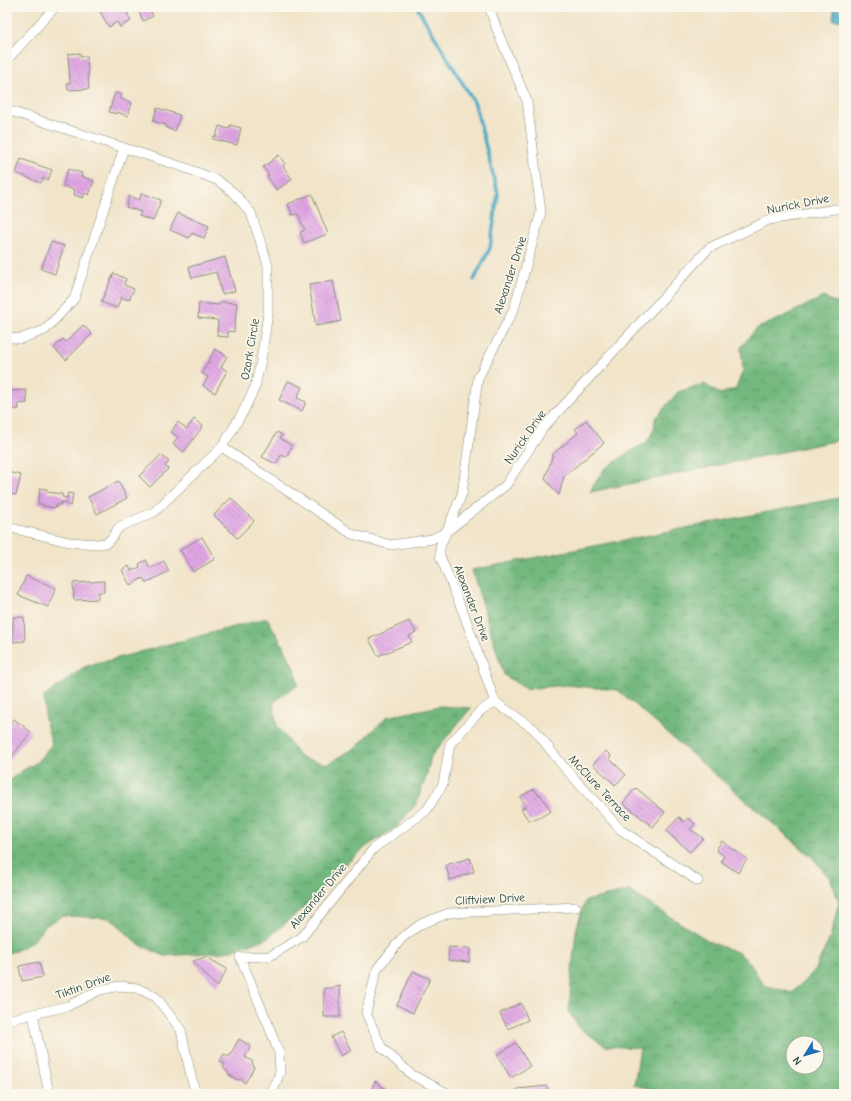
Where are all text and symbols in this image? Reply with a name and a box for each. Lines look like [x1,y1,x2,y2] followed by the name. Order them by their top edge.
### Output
[766,191,830,217] street label: Nurick Drive
[491,234,529,316] street label: Alexander Drive
[238,317,262,381] street label: Ozark Circle
[501,407,549,467] street label: Nurick Drive
[451,563,493,643] street label: Alexander Drive
[566,752,634,824] street label: McClure Terrace
[287,861,349,931] street label: Alexander Drive
[455,890,525,908] street label: Cliftview Drive
[54,970,112,1002] street label: Tiktin Drive
[785,1035,825,1075] north arrow
[790,1054,805,1067] text: N

